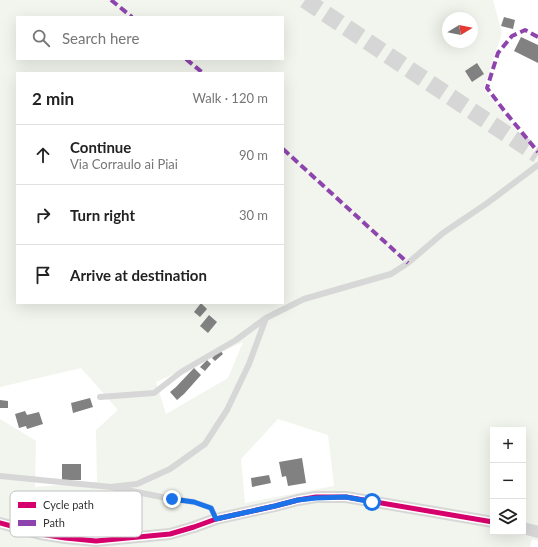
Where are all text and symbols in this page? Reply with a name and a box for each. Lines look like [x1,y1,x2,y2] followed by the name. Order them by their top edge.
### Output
[442,12,478,48] north arrow
[16,16,284,60] search box
[30,27,52,49] icon: search
[62,29,139,47] text: Search here
[32,88,74,109] text: 2 min
[192,90,268,106] text: Walk · 120 m
[70,138,131,156] text: Continue
[32,144,54,166] icon: ahead
[239,147,268,163] text: 90 m
[70,156,178,172] text: Via Corraulo ai Piai
[32,204,54,226] icon: right
[70,206,135,224] text: Turn right
[239,207,268,223] text: 30 m
[32,264,54,286] icon: arrive
[70,266,207,284] text: Arrive at destination
[490,427,526,535] map controls
[490,427,526,463] button: +
[490,463,526,499] button: −
[163,490,181,508] route end
[10,491,142,537] legend
[363,493,381,511] route start
[43,498,94,511] text: Cycle path
[490,499,526,535] button: layers
[43,516,65,529] text: Path

